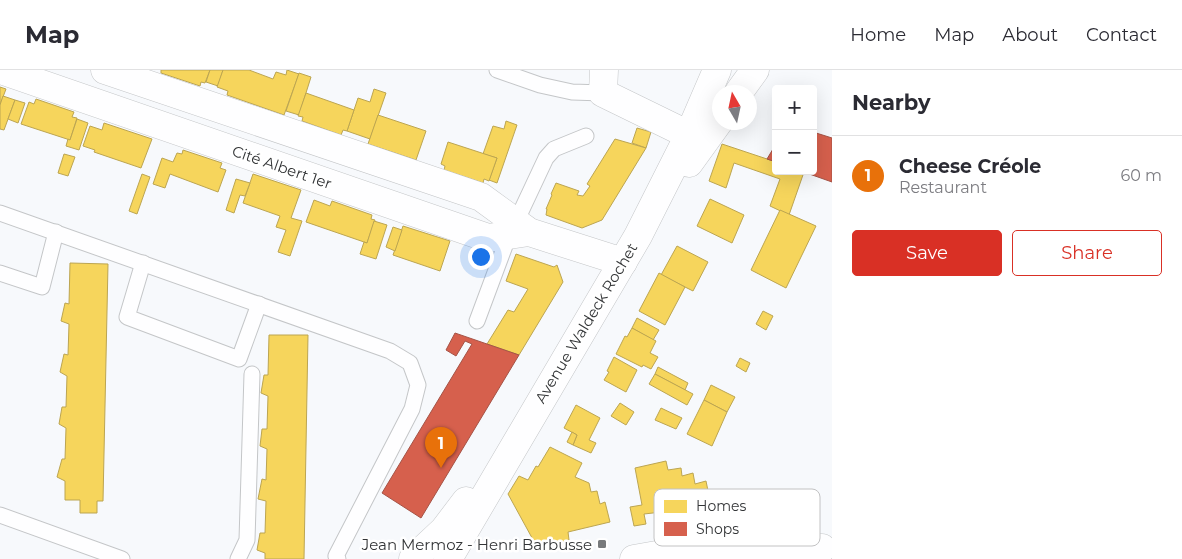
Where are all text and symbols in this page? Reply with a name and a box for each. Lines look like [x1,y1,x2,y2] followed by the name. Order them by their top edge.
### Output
[25,20,79,49] text: Map
[850,24,906,46] text: Home
[934,24,974,46] text: Map
[1002,24,1058,46] text: About
[1086,24,1157,46] text: Contact
[712,85,757,130] north arrow
[772,85,817,175] map controls
[772,85,817,130] button: +
[852,90,931,115] text: Nearby
[772,130,817,175] button: −
[230,141,334,193] street label: Cité Albert 1er
[899,155,1041,178] text: Cheese Créole
[865,166,871,185] text: 1
[1120,166,1162,185] text: 60 m
[899,178,987,197] text: Restaurant
[852,230,1002,276] button: Save
[1012,230,1162,276] button: Share
[531,239,641,407] street label: Avenue Waldeck Rochet
[468,244,494,270] your location
[425,427,457,468] pin: 1
[654,489,820,546] legend
[696,497,746,515] text: Homes
[696,520,739,538] text: Shops
[361,535,592,554] place label: Jean Mermoz - Henri Barbusse
[596,538,608,550] marker: Jean Mermoz - Henri Barbusse

